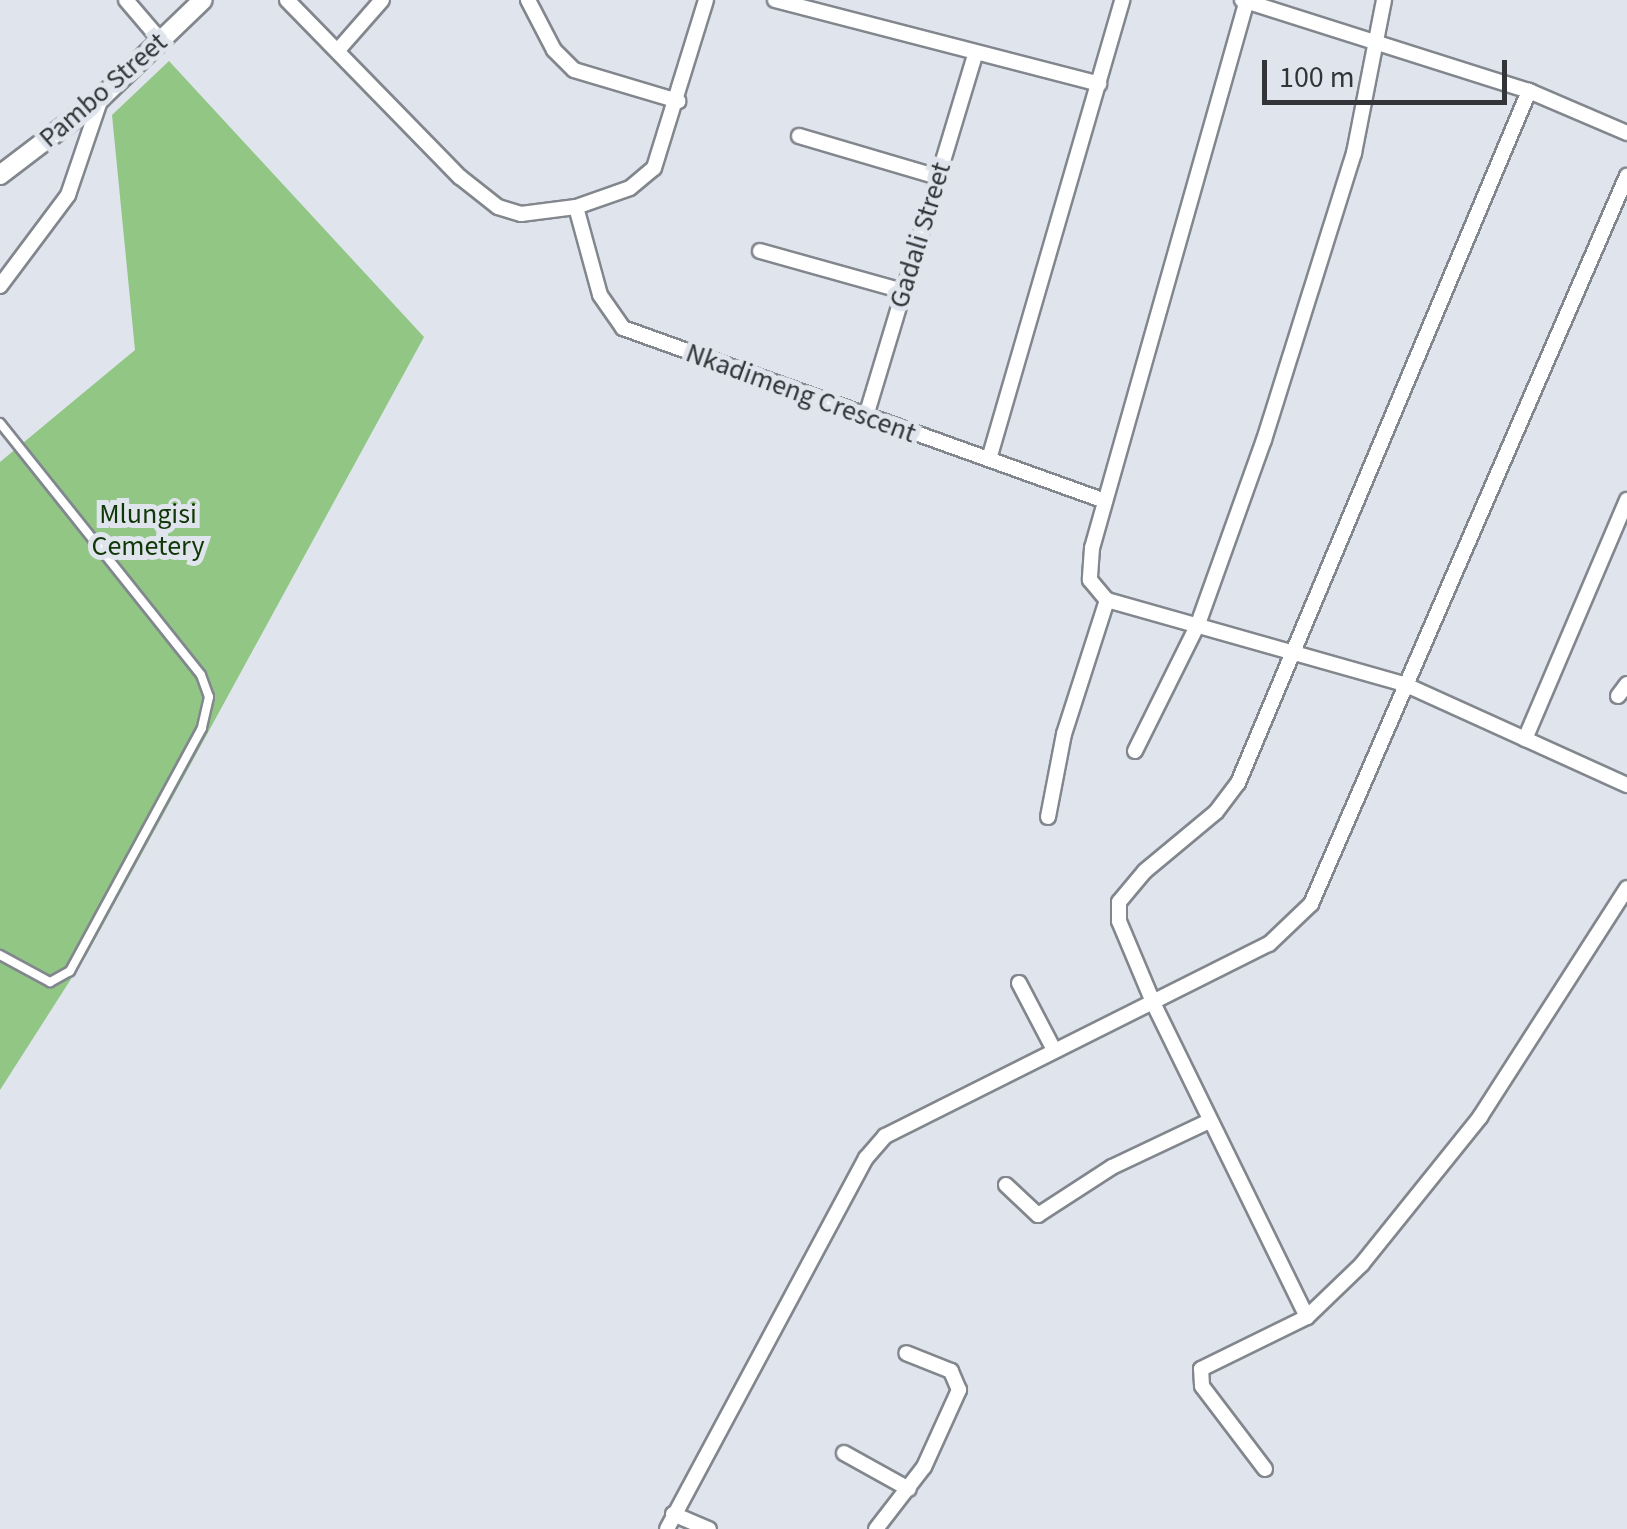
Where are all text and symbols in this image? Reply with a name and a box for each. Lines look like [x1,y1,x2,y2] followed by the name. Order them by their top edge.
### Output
[32,25,174,155] street label: Pambo Street
[1267,40,1512,102] scale bar
[1279,56,1355,99] text: 100 m
[882,158,958,312] street label: Gadali Street
[681,336,921,450] street label: Nkadimeng Crescent
[91,497,205,563] park label: Mlungisi Cemetery

